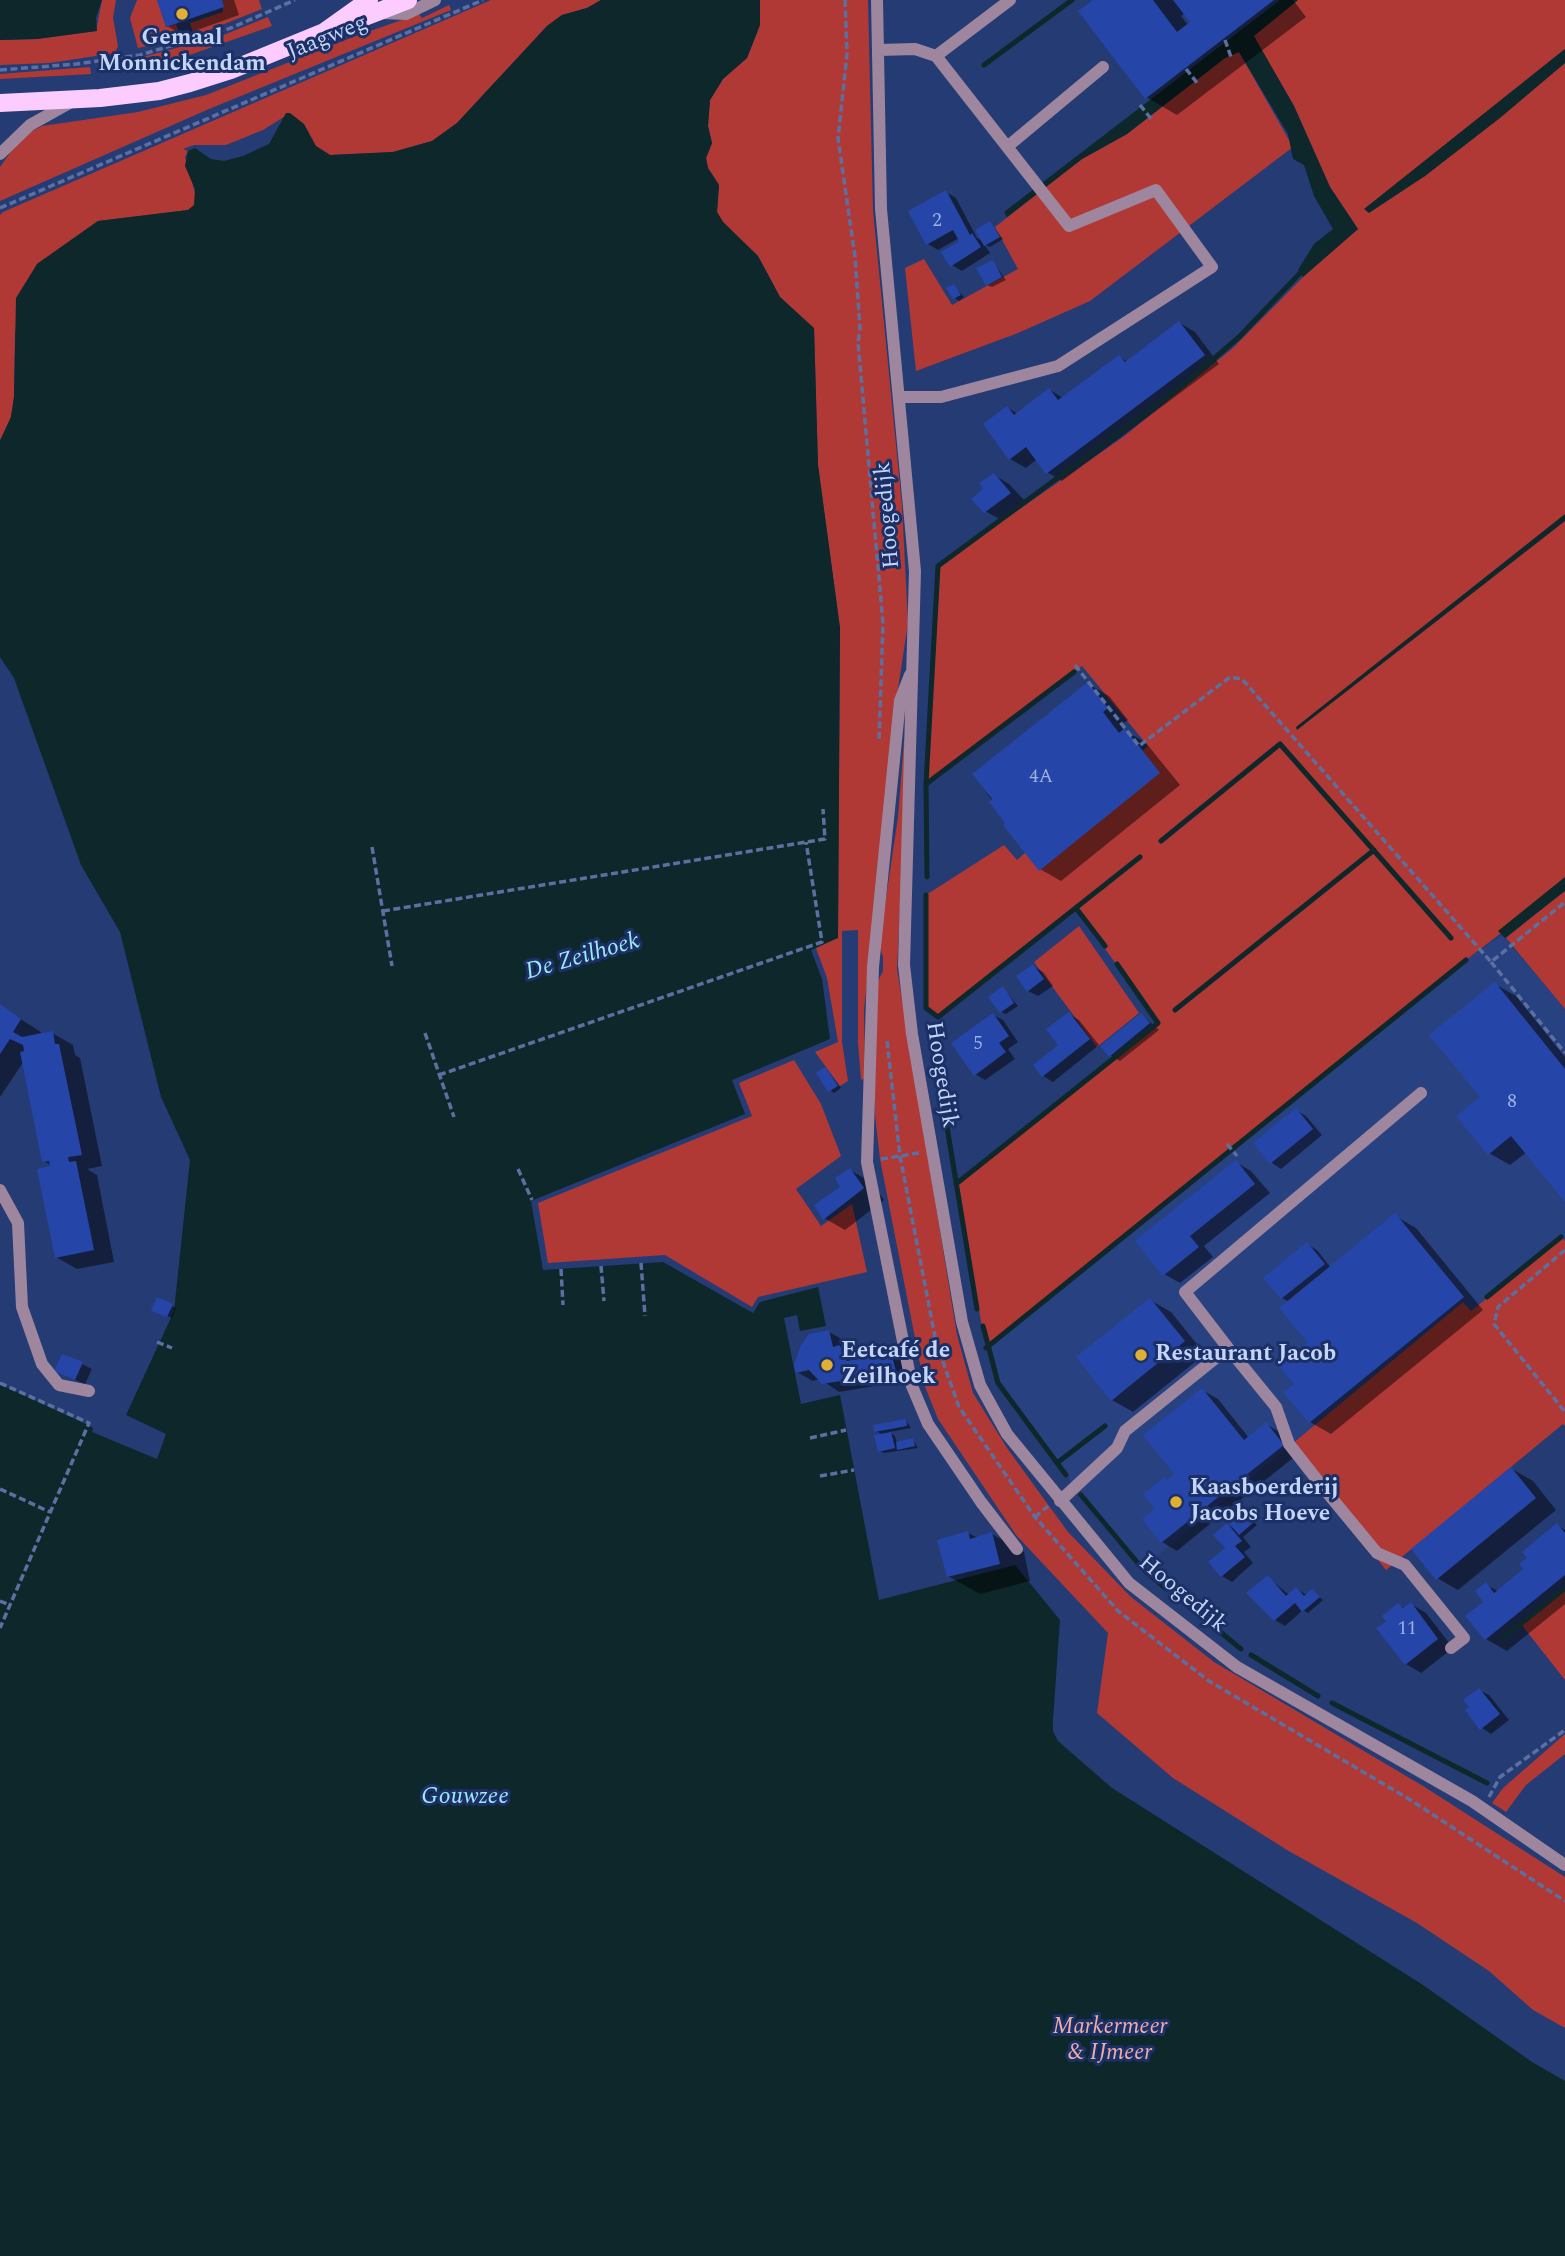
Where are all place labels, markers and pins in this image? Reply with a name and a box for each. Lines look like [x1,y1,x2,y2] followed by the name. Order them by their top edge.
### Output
[174,6,190,22] marker: Gemaal Monnickendam
[98,25,266,79] place label: Gemaal Monnickendam
[841,1338,950,1392] place label: Eetcafé de Zeilhoek
[1155,1341,1336,1369] place label: Restaurant Jacob
[1133,1347,1149,1363] marker: Restaurant Jacob
[819,1357,835,1373] marker: Eetcafé de Zeilhoek
[1190,1475,1339,1529] place label: Kaasboerderij Jacobs Hoeve
[1168,1494,1184,1510] marker: Kaasboerderij Jacobs Hoeve

